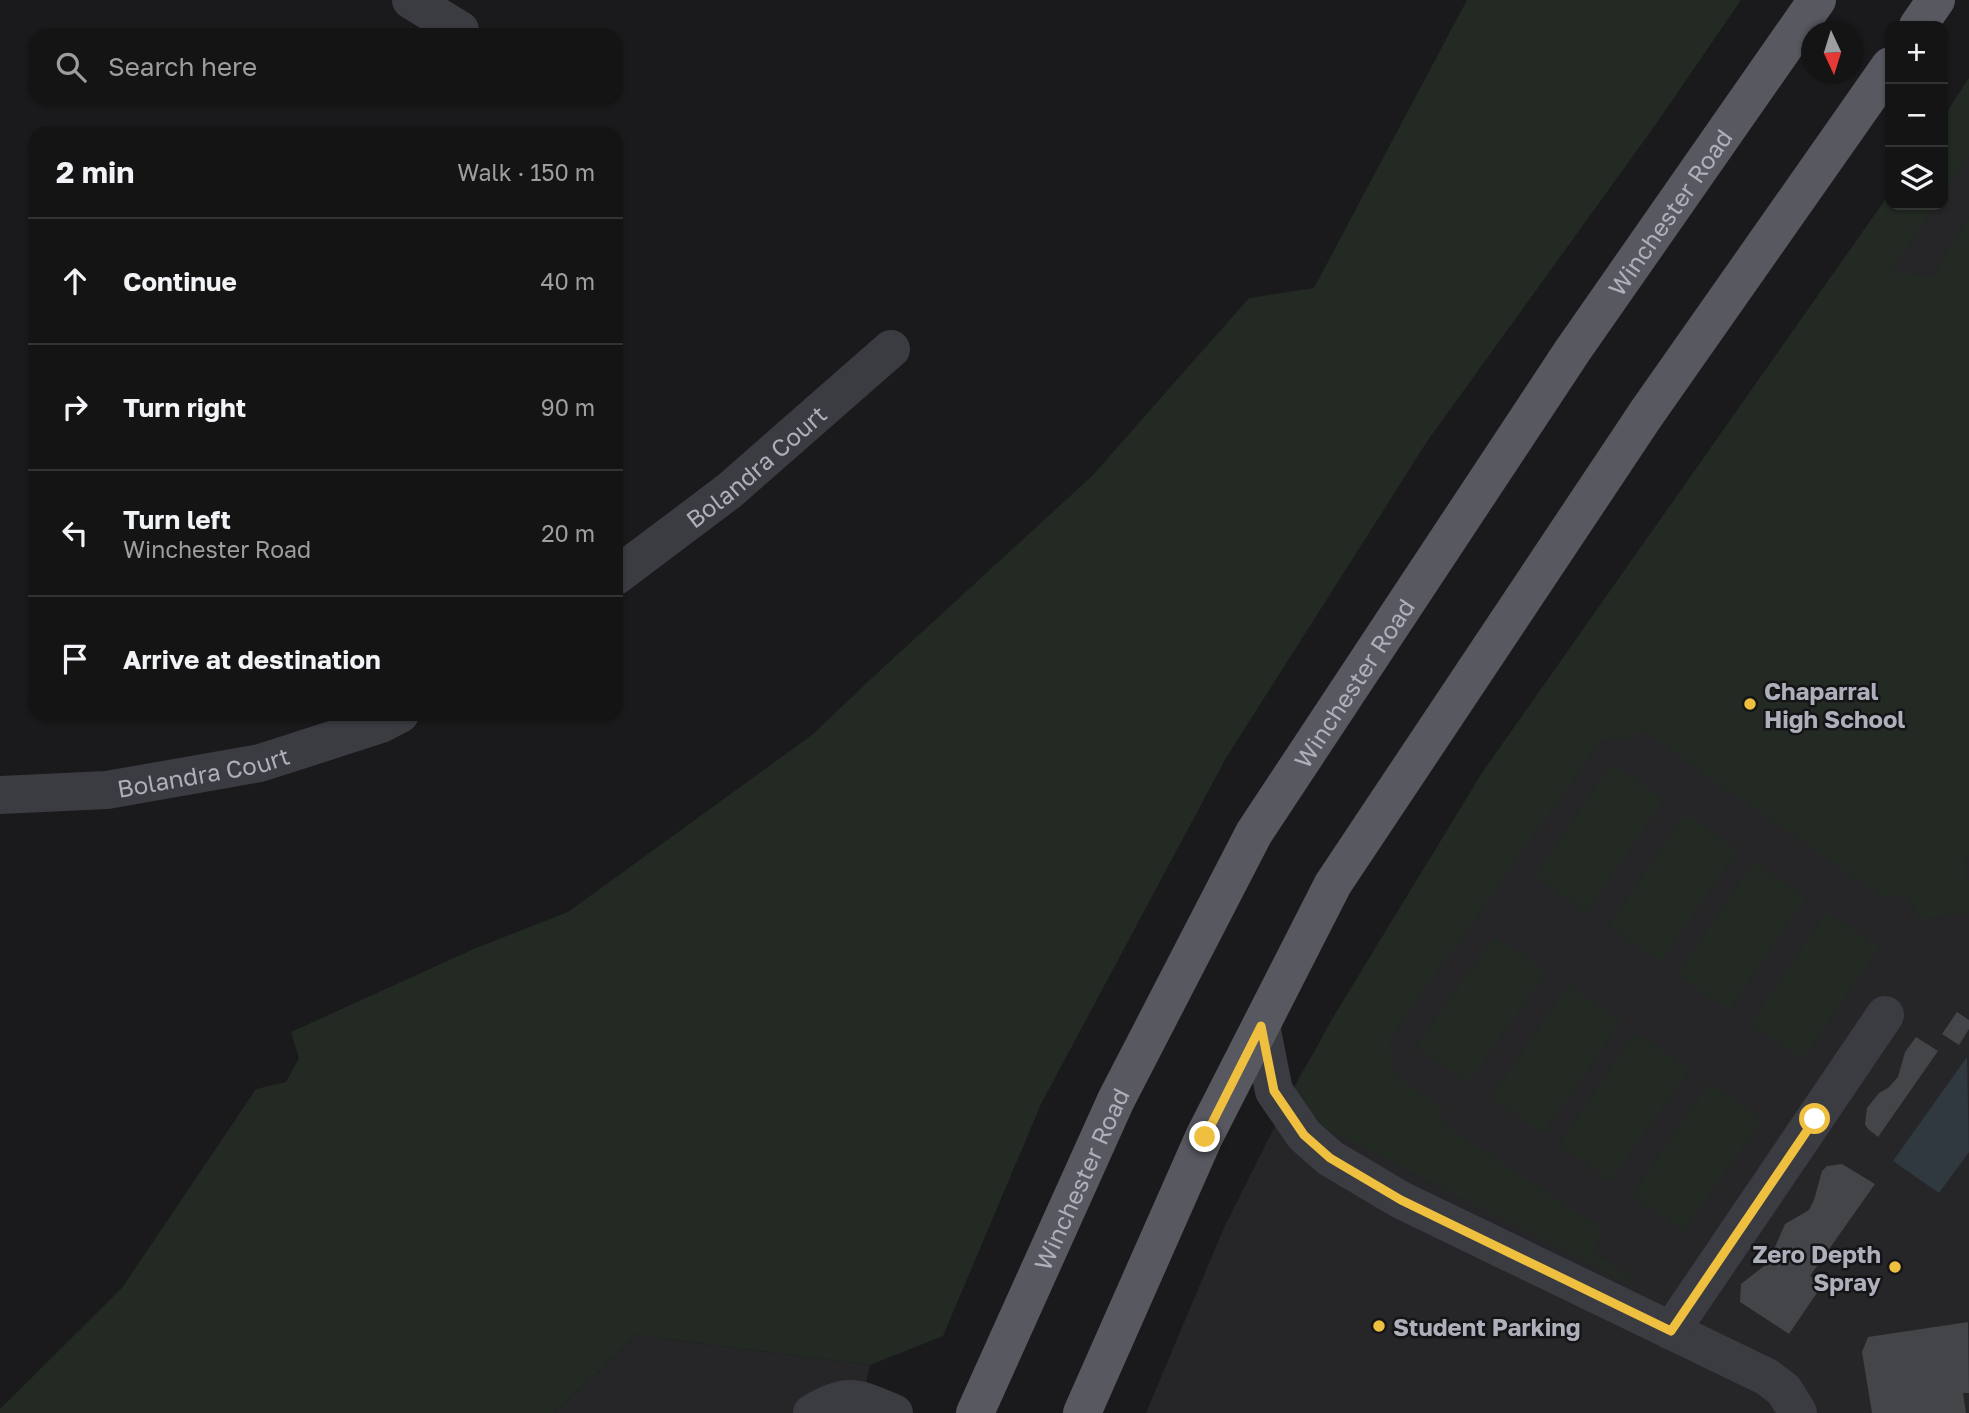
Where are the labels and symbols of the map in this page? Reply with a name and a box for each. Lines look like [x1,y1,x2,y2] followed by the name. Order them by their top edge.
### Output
[1801,21,1864,84] north arrow
[1601,123,1737,301] street label: Winchester Road
[680,398,832,533] street label: Bolandra Court
[1287,593,1420,773] street label: Winchester Road
[1764,676,1905,733] place label: Chaparral High School
[1742,696,1758,712] marker: Chaparral High School
[115,740,293,802] street label: Bolandra Court
[1027,1083,1134,1274] street label: Winchester Road
[1799,1103,1830,1134] route start
[1189,1121,1220,1152] route end
[1752,1239,1882,1296] place label: Zero Depth Spray
[1887,1259,1903,1275] marker: Zero Depth Spray
[1393,1312,1581,1341] place label: Student Parking
[1371,1318,1387,1334] marker: Student Parking

